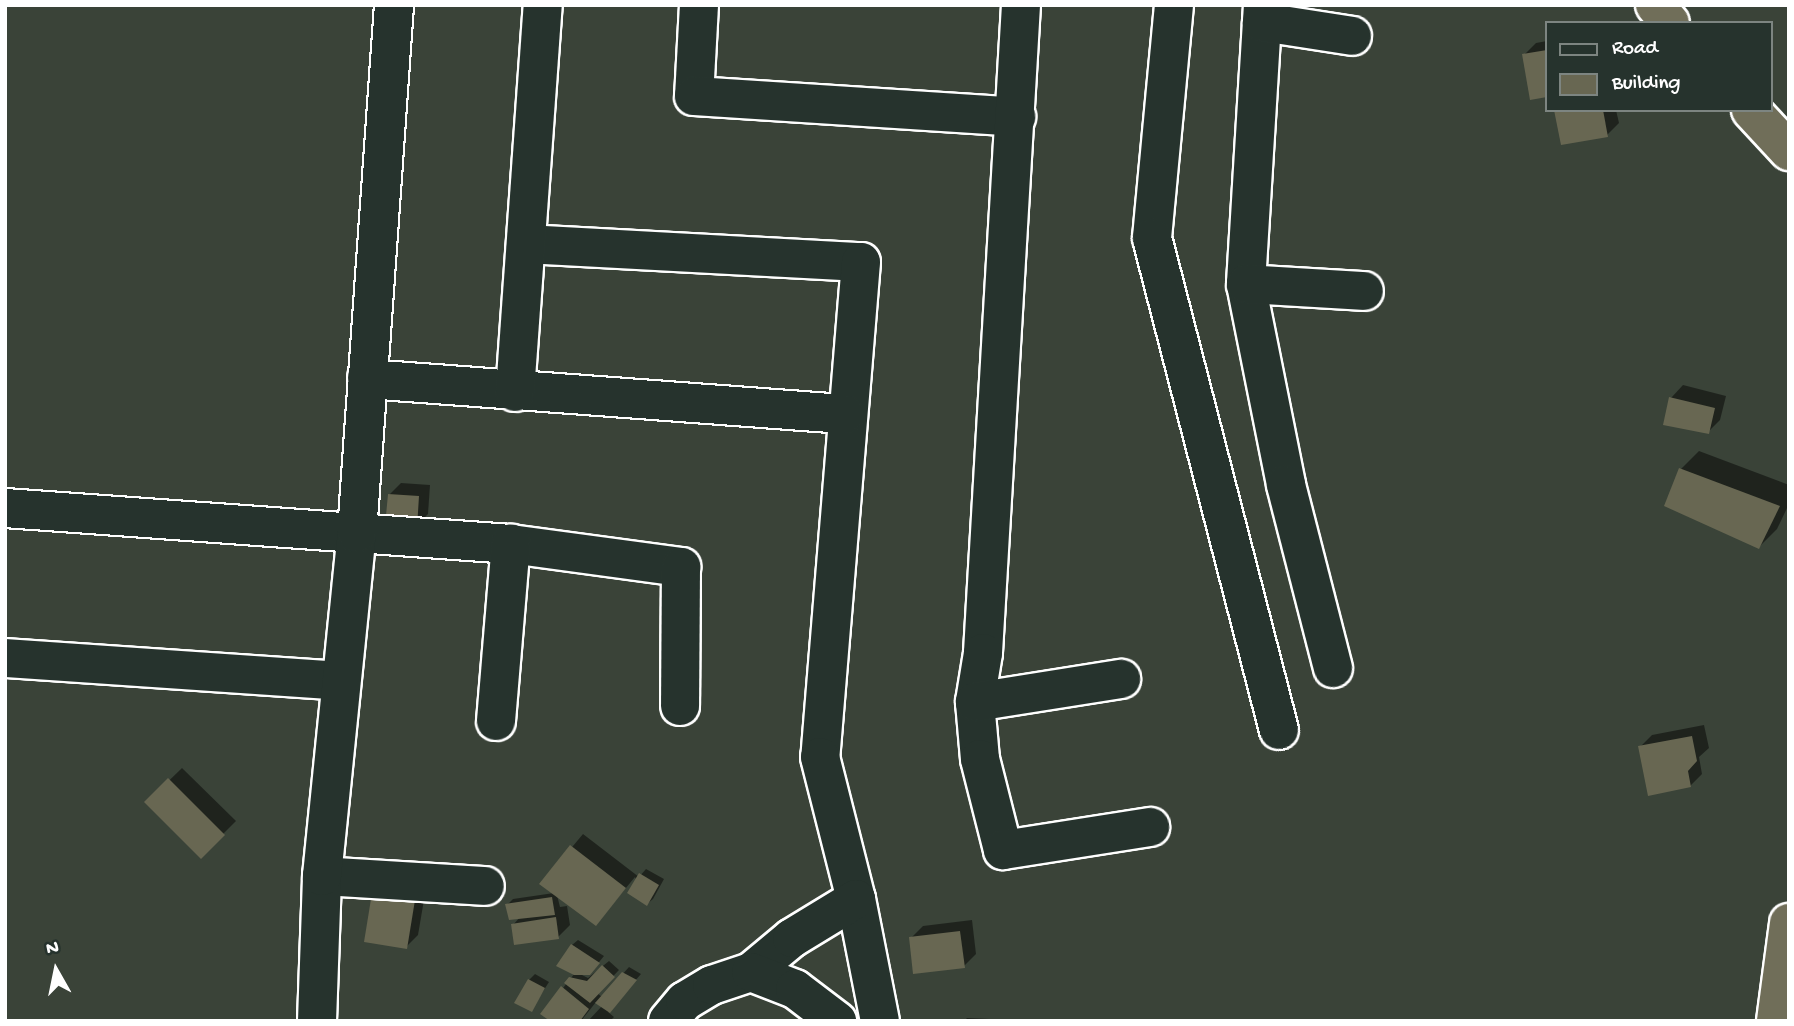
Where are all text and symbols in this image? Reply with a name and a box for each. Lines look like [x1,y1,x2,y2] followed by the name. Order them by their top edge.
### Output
[1546,21,1773,112] legend
[1612,37,1658,62] text: Road
[1612,72,1681,97] text: Building
[21,935,91,1005] north arrow
[45,936,61,961] text: N

